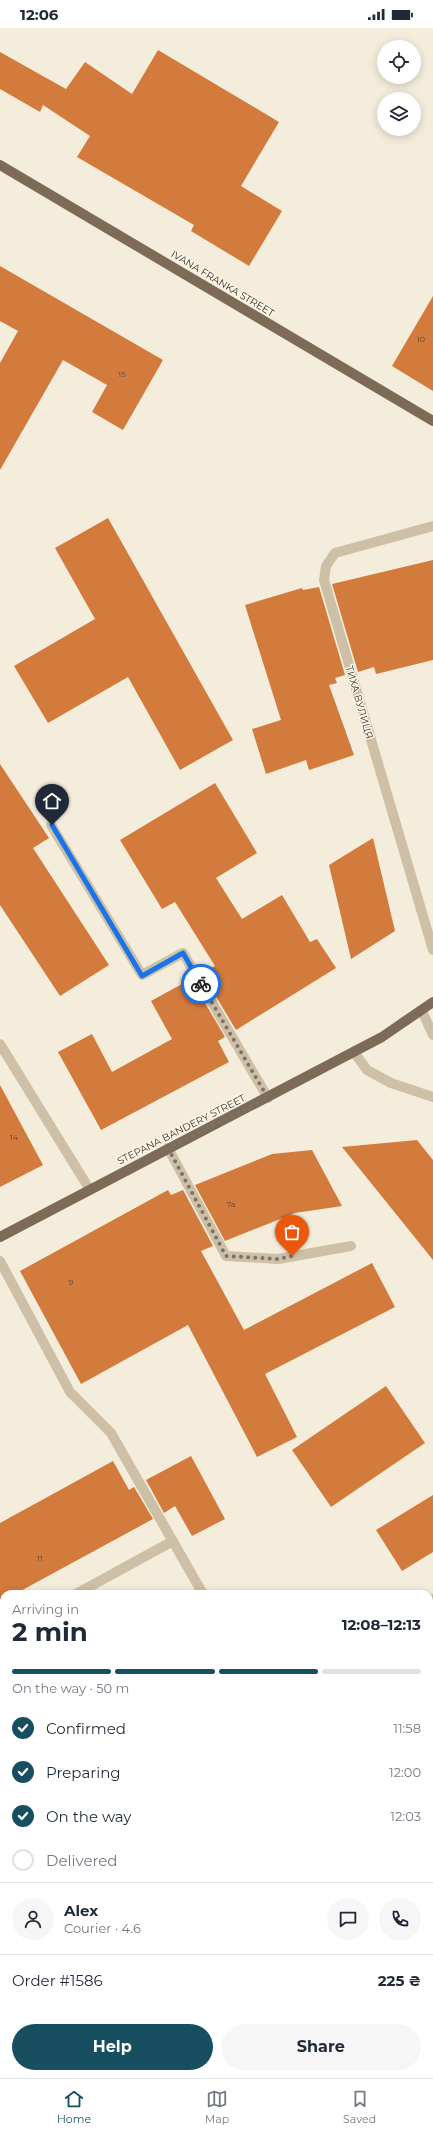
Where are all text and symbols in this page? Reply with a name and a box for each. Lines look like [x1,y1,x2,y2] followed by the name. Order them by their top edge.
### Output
[20,5,58,24] text: 12:06
[377,40,421,136] map controls
[377,40,421,84] button: locate
[377,92,421,136] button: layers
[169,247,277,320] street label: IVANA FRANKA STREET
[417,334,425,344] house number: 10
[118,369,126,379] house number: 15
[343,664,376,740] street label: ТИХА ВУЛИЦЯ
[35,784,69,825] pin
[41,790,63,812] icon: home
[181,964,221,1004] courier
[190,973,212,995] icon: bike
[115,1091,248,1168] street label: STEPANA BANDERY STREET
[10,1132,19,1142] house number: 14
[226,1199,236,1209] house number: 7а
[275,1215,309,1256] pin
[281,1221,303,1243] icon: bag
[69,1277,74,1287] house number: 9
[37,1553,43,1563] house number: 11
[12,1601,79,1617] text: Arriving in
[342,1615,421,1634] text: 12:08–12:13
[12,1616,88,1648] text: 2 min
[12,1680,129,1696] text: On the way · 50 m
[12,1717,34,1739] icon: check
[46,1719,126,1738] text: Confirmed
[393,1720,421,1736] text: 11:58
[12,1761,34,1783] icon: check
[46,1763,121,1782] text: Preparing
[389,1764,421,1780] text: 12:00
[12,1805,34,1827] icon: check
[46,1807,131,1826] text: On the way
[390,1808,421,1824] text: 12:03
[46,1851,118,1870] text: Delivered
[12,1898,54,1940] button: person
[327,1898,369,1940] button: chat
[379,1898,421,1940] button: phone
[64,1901,98,1920] text: Alex
[64,1920,141,1936] text: Courier · 4.6
[12,1971,103,1990] text: Order #1586
[378,1971,421,1990] text: 225 ₴
[12,2024,213,2070] button: Help
[221,2024,421,2070] button: Share
[57,2088,91,2126] tab: Home
[205,2088,229,2126] tab: Map
[343,2088,376,2126] tab: Saved

